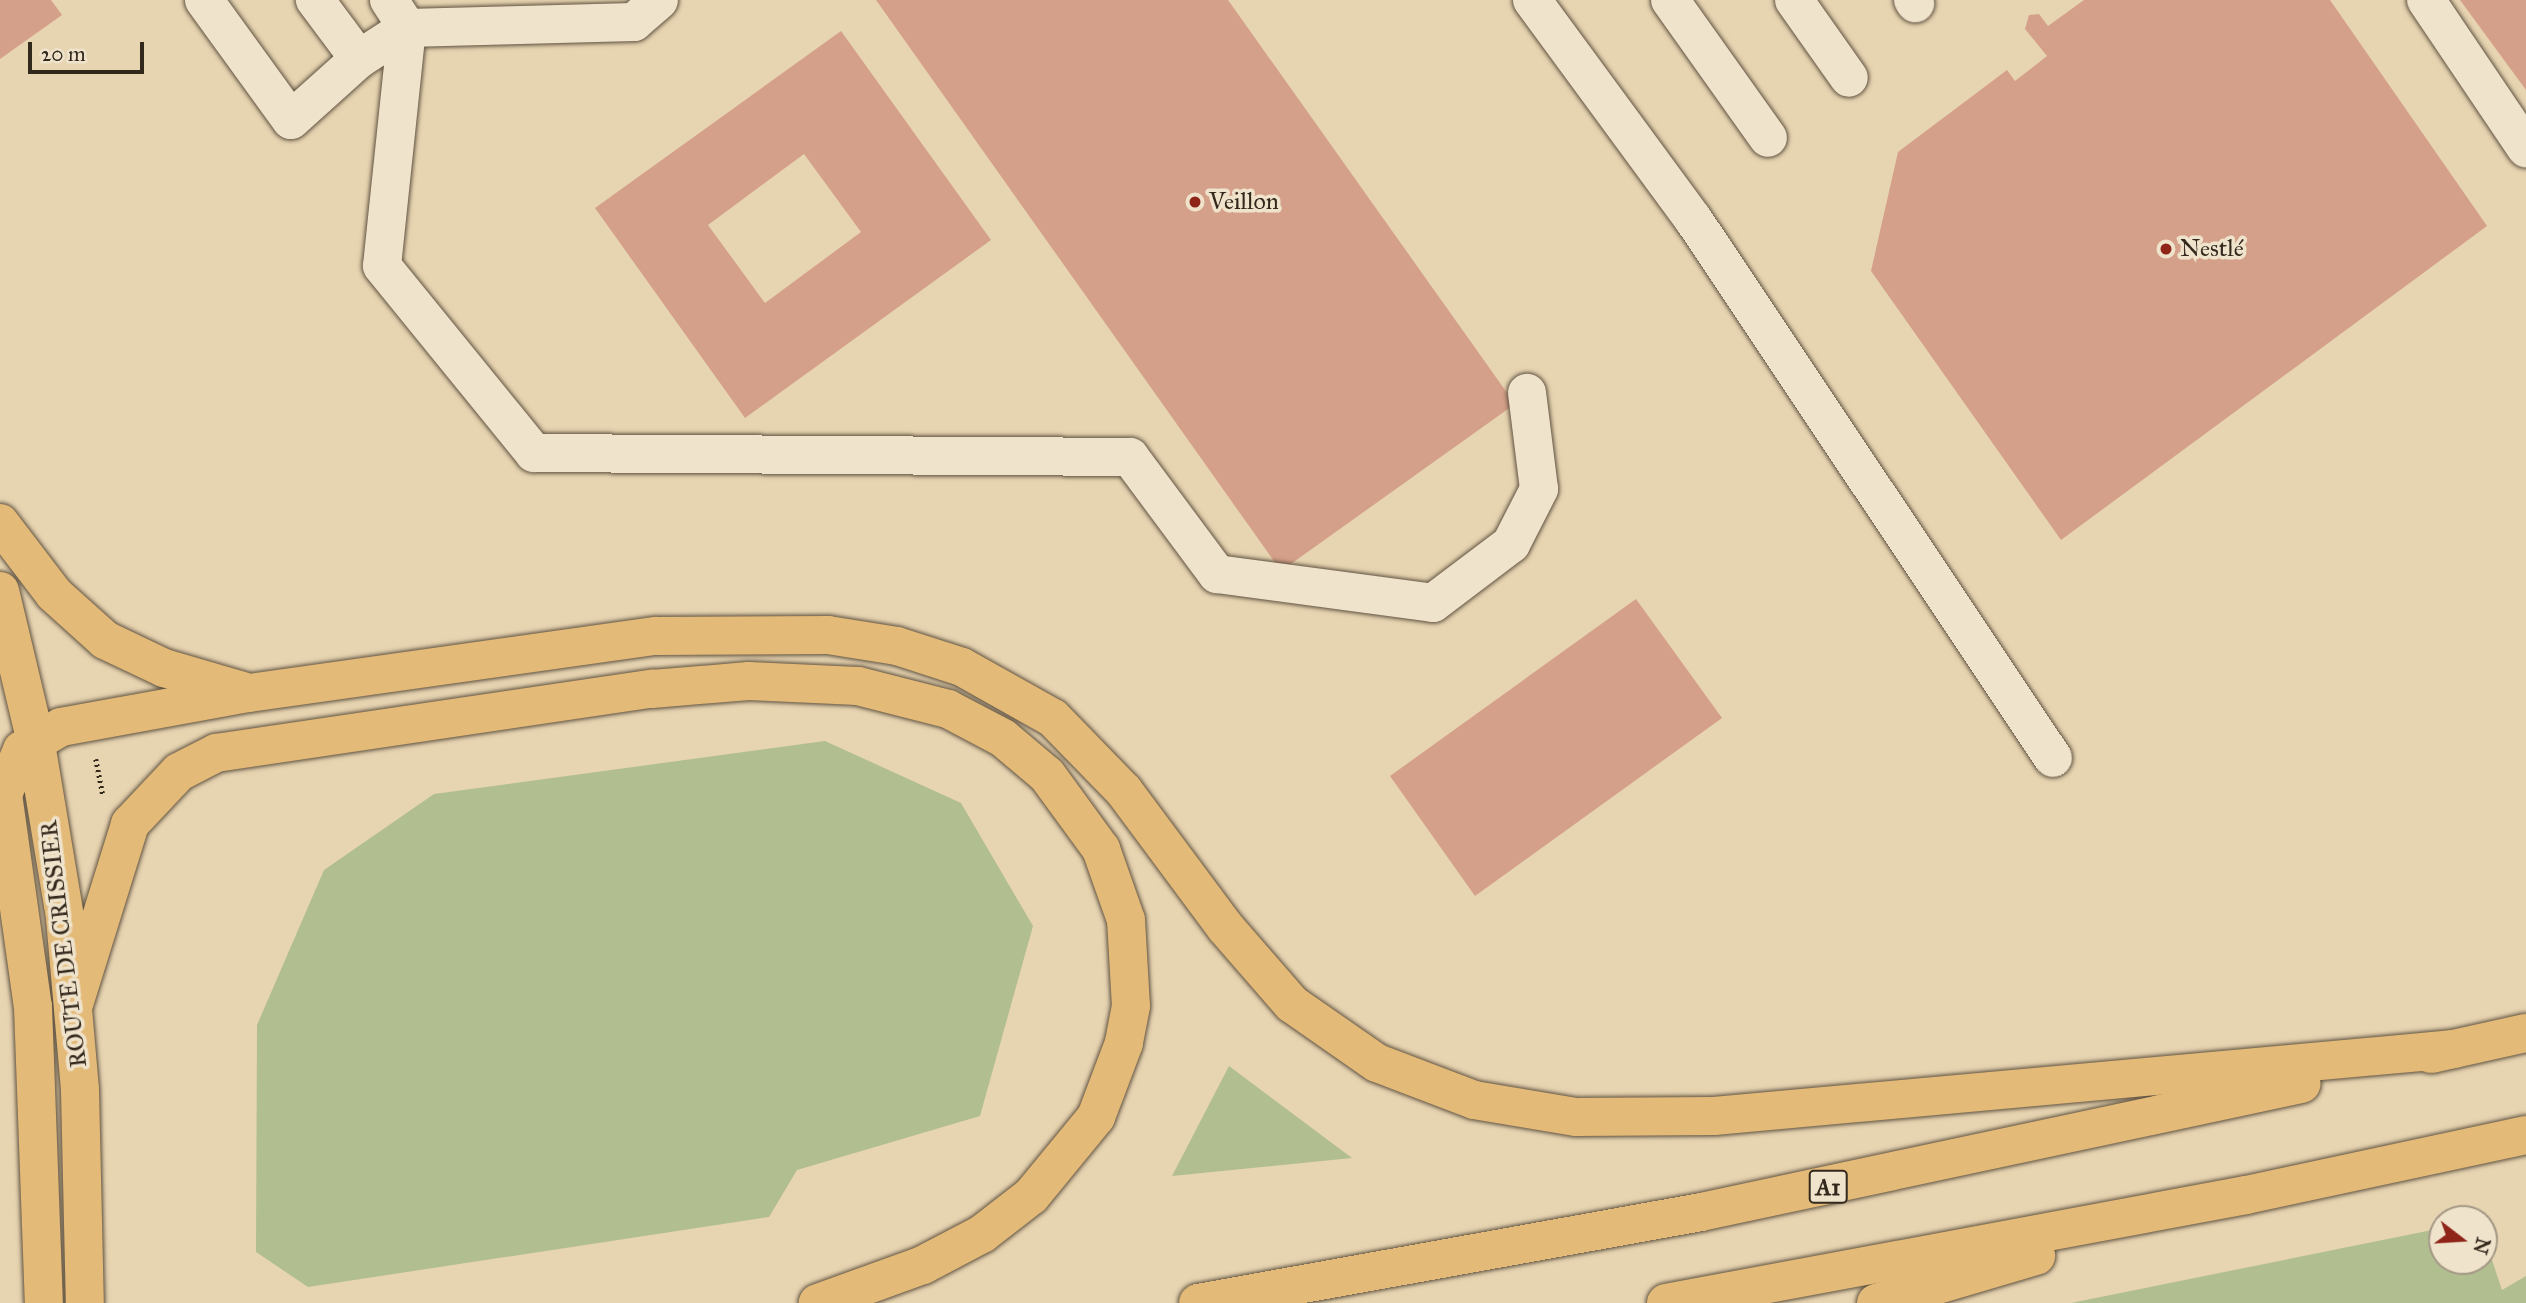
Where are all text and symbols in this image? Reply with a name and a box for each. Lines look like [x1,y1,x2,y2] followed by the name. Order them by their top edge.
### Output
[32,28,147,72] scale bar
[41,41,86,67] text: 20 m
[1209,188,1279,216] place label: Veillon
[1187,194,1203,210] marker: Veillon
[2180,235,2244,263] place label: Nestlé
[2158,241,2174,257] marker: Nestlé
[35,819,93,1069] street label: ROUTE DE CRISSIER
[1807,1168,1849,1206] road number: A1
[2428,1205,2498,1275] north arrow
[2468,1235,2495,1257] text: N

